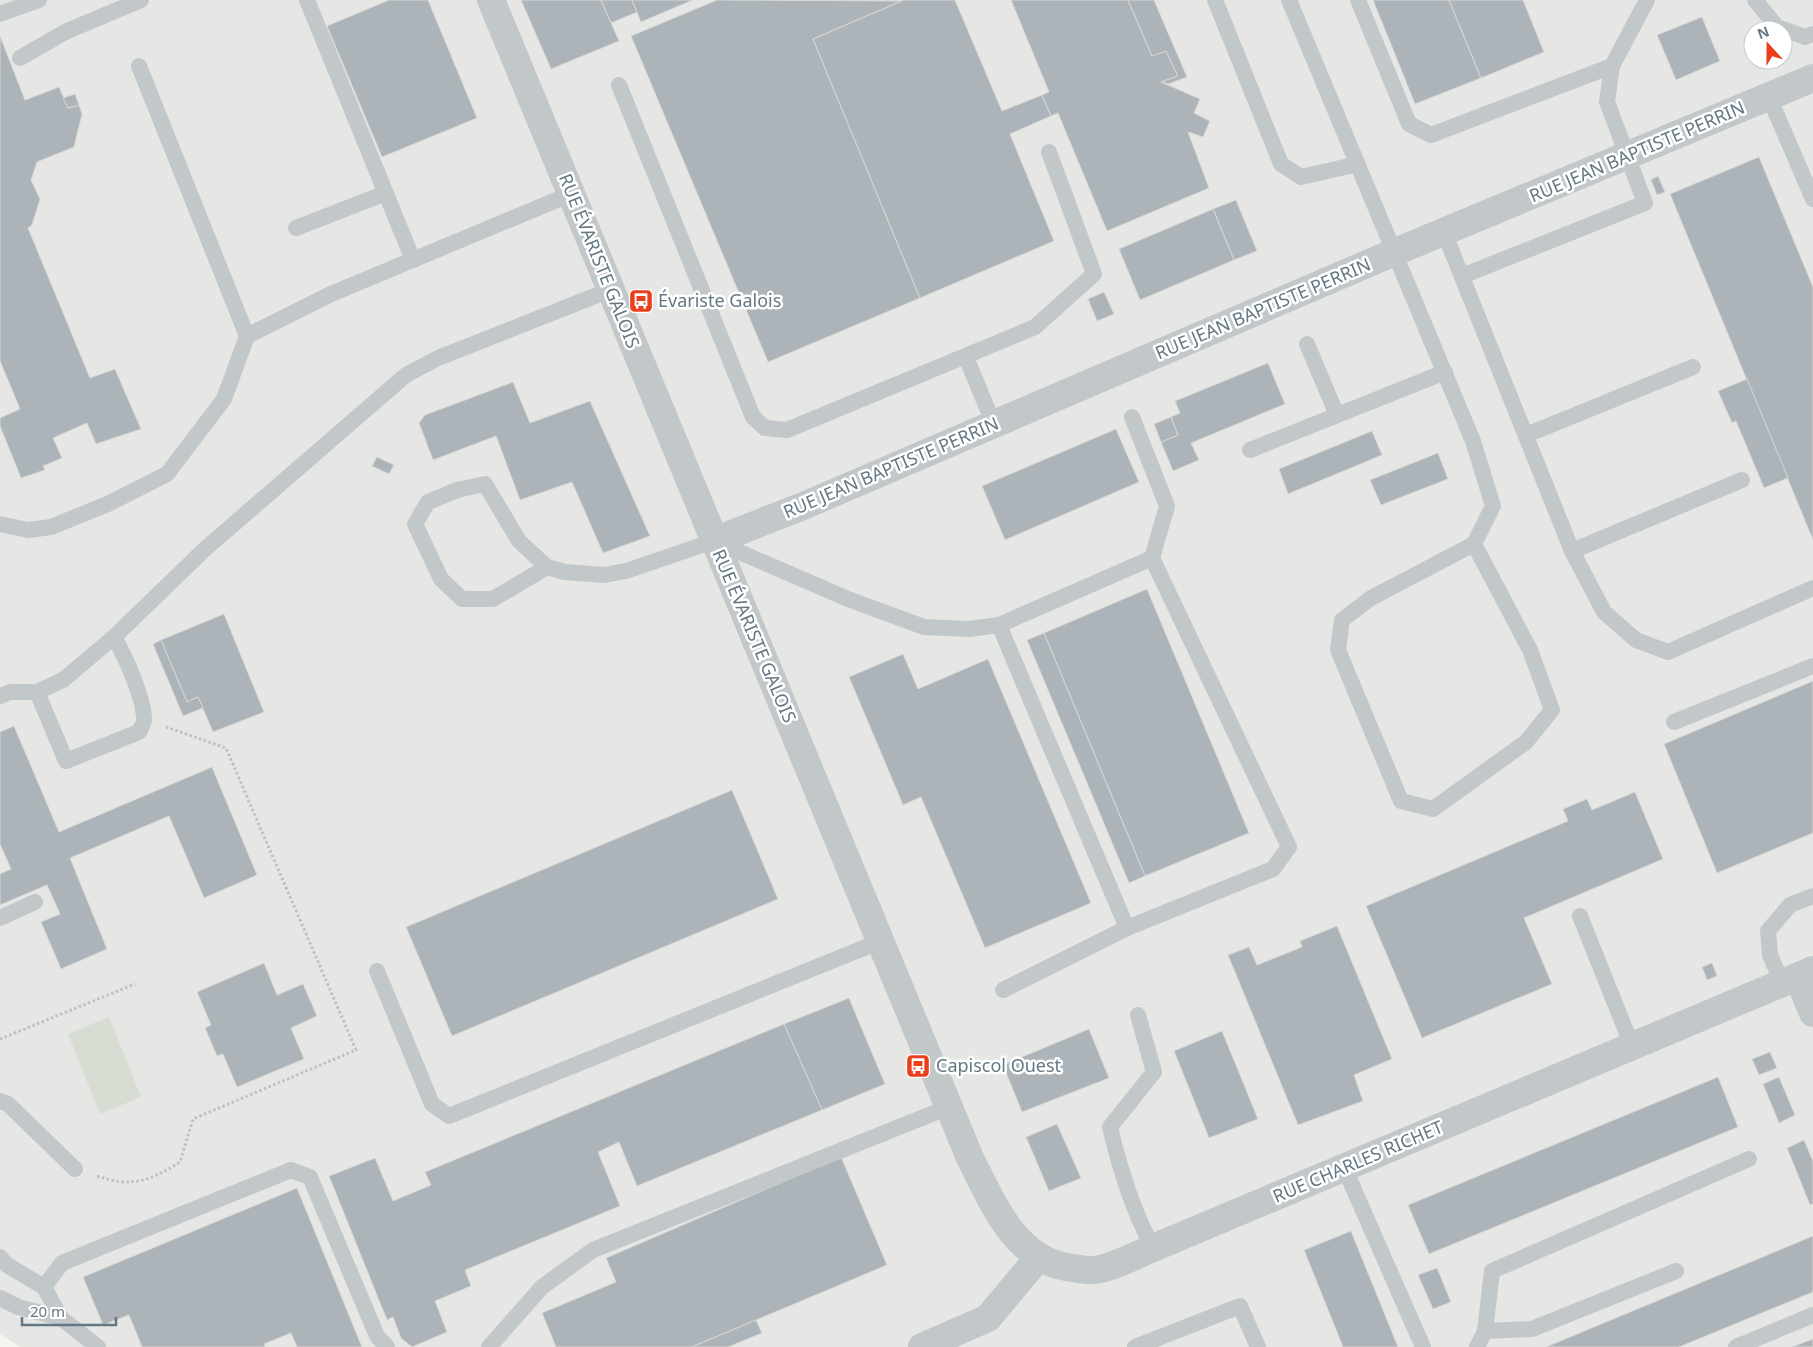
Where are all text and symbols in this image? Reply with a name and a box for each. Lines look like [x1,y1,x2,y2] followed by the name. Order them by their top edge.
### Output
[1743,20,1793,70] north arrow
[1754,21,1772,43] text: N
[1525,95,1748,207] street label: RUE JEAN BAPTISTE PERRIN
[554,170,646,352] street label: RUE ÉVARISTE GALOIS
[1151,252,1374,364] street label: RUE JEAN BAPTISTE PERRIN
[628,288,654,314] bus stop icon: Évariste Galois
[658,288,781,312] place label: Évariste Galois
[779,411,1002,523] street label: RUE JEAN BAPTISTE PERRIN
[707,545,802,726] street label: RUE ÉVARISTE GALOIS
[905,1053,931,1079] bus stop icon: Capiscol Ouest
[936,1053,1062,1077] place label: Capiscol Ouest
[1269,1114,1446,1208] street label: RUE CHARLES RICHET
[22,1294,116,1326] scale bar
[30,1301,65,1321] text: 20 m

